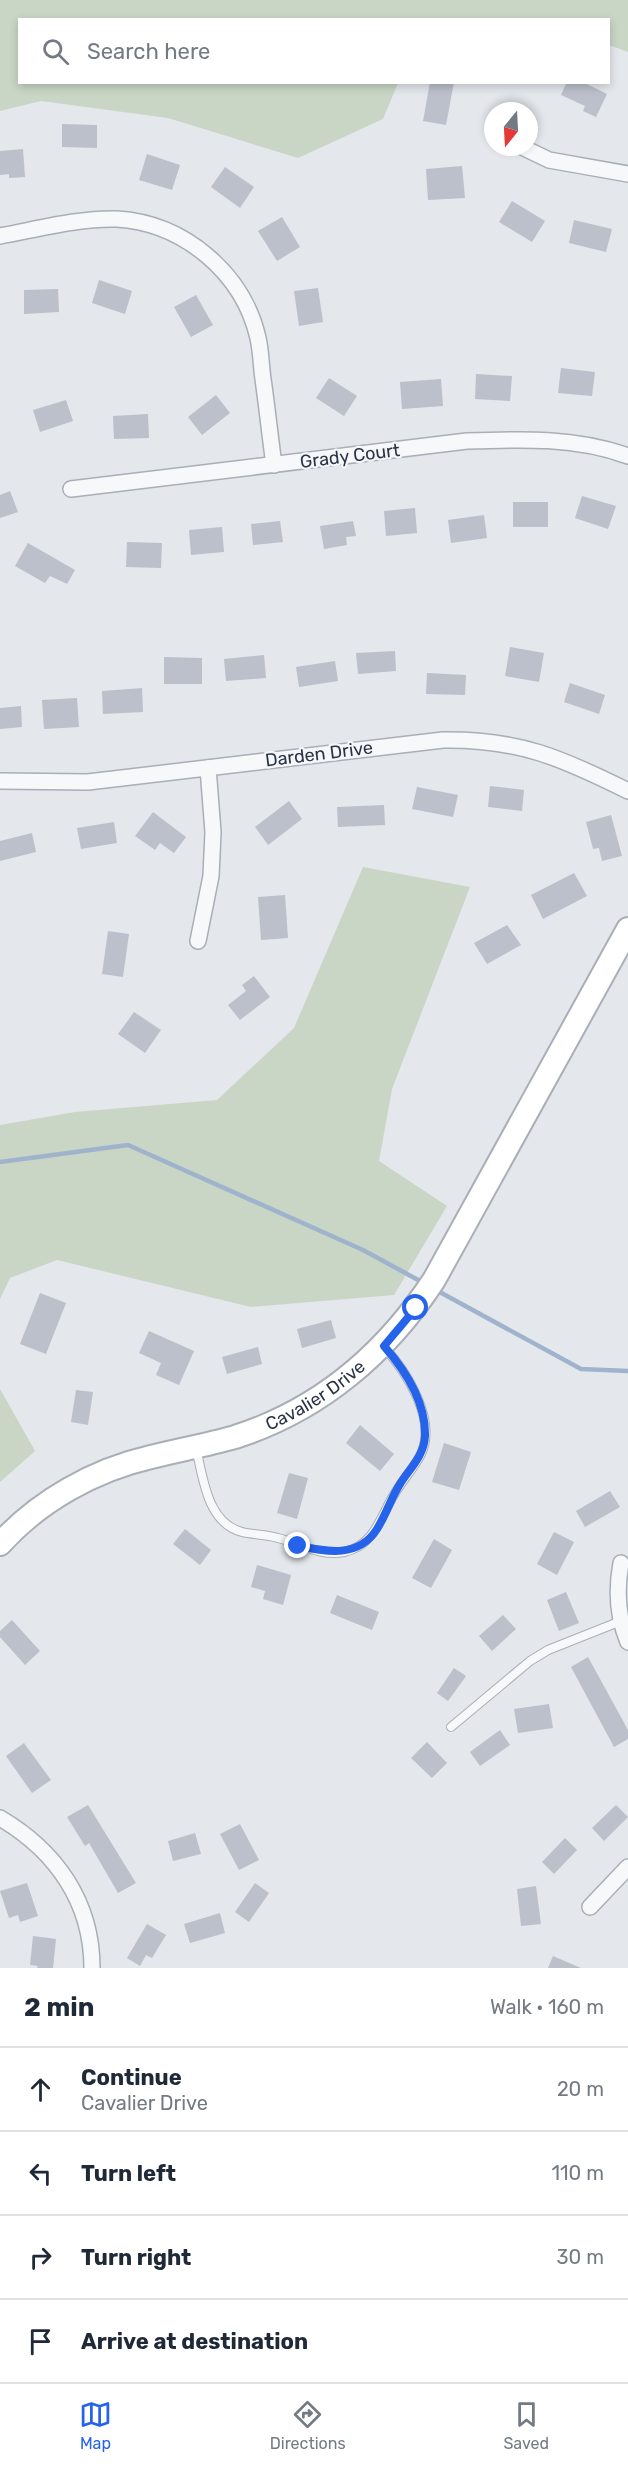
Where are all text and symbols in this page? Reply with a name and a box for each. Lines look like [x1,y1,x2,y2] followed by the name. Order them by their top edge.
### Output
[18,18,610,84] search box
[39,35,72,68] icon: search
[87,38,210,65] text: Search here
[484,102,538,156] north arrow
[299,439,401,473] street label: Grady Court
[264,736,374,772] street label: Darden Drive
[402,1294,428,1320] route start
[262,1356,370,1435] street label: Cavalier Drive
[284,1532,310,1558] route end
[24,1992,94,2023] text: 2 min
[490,1995,604,2019] text: Walk · 160 m
[81,2064,182,2091] text: Continue
[24,2073,57,2106] icon: ahead
[557,2077,604,2101] text: 20 m
[81,2091,208,2115] text: Cavalier Drive
[24,2157,57,2190] icon: left
[81,2160,176,2187] text: Turn left
[552,2161,604,2185] text: 110 m
[24,2241,57,2274] icon: right
[81,2244,191,2271] text: Turn right
[557,2245,604,2269] text: 30 m
[24,2325,57,2358] icon: arrive
[81,2328,308,2355] text: Arrive at destination
[79,2398,112,2453] tab: Map
[270,2398,346,2453] tab: Directions
[503,2398,549,2453] tab: Saved

